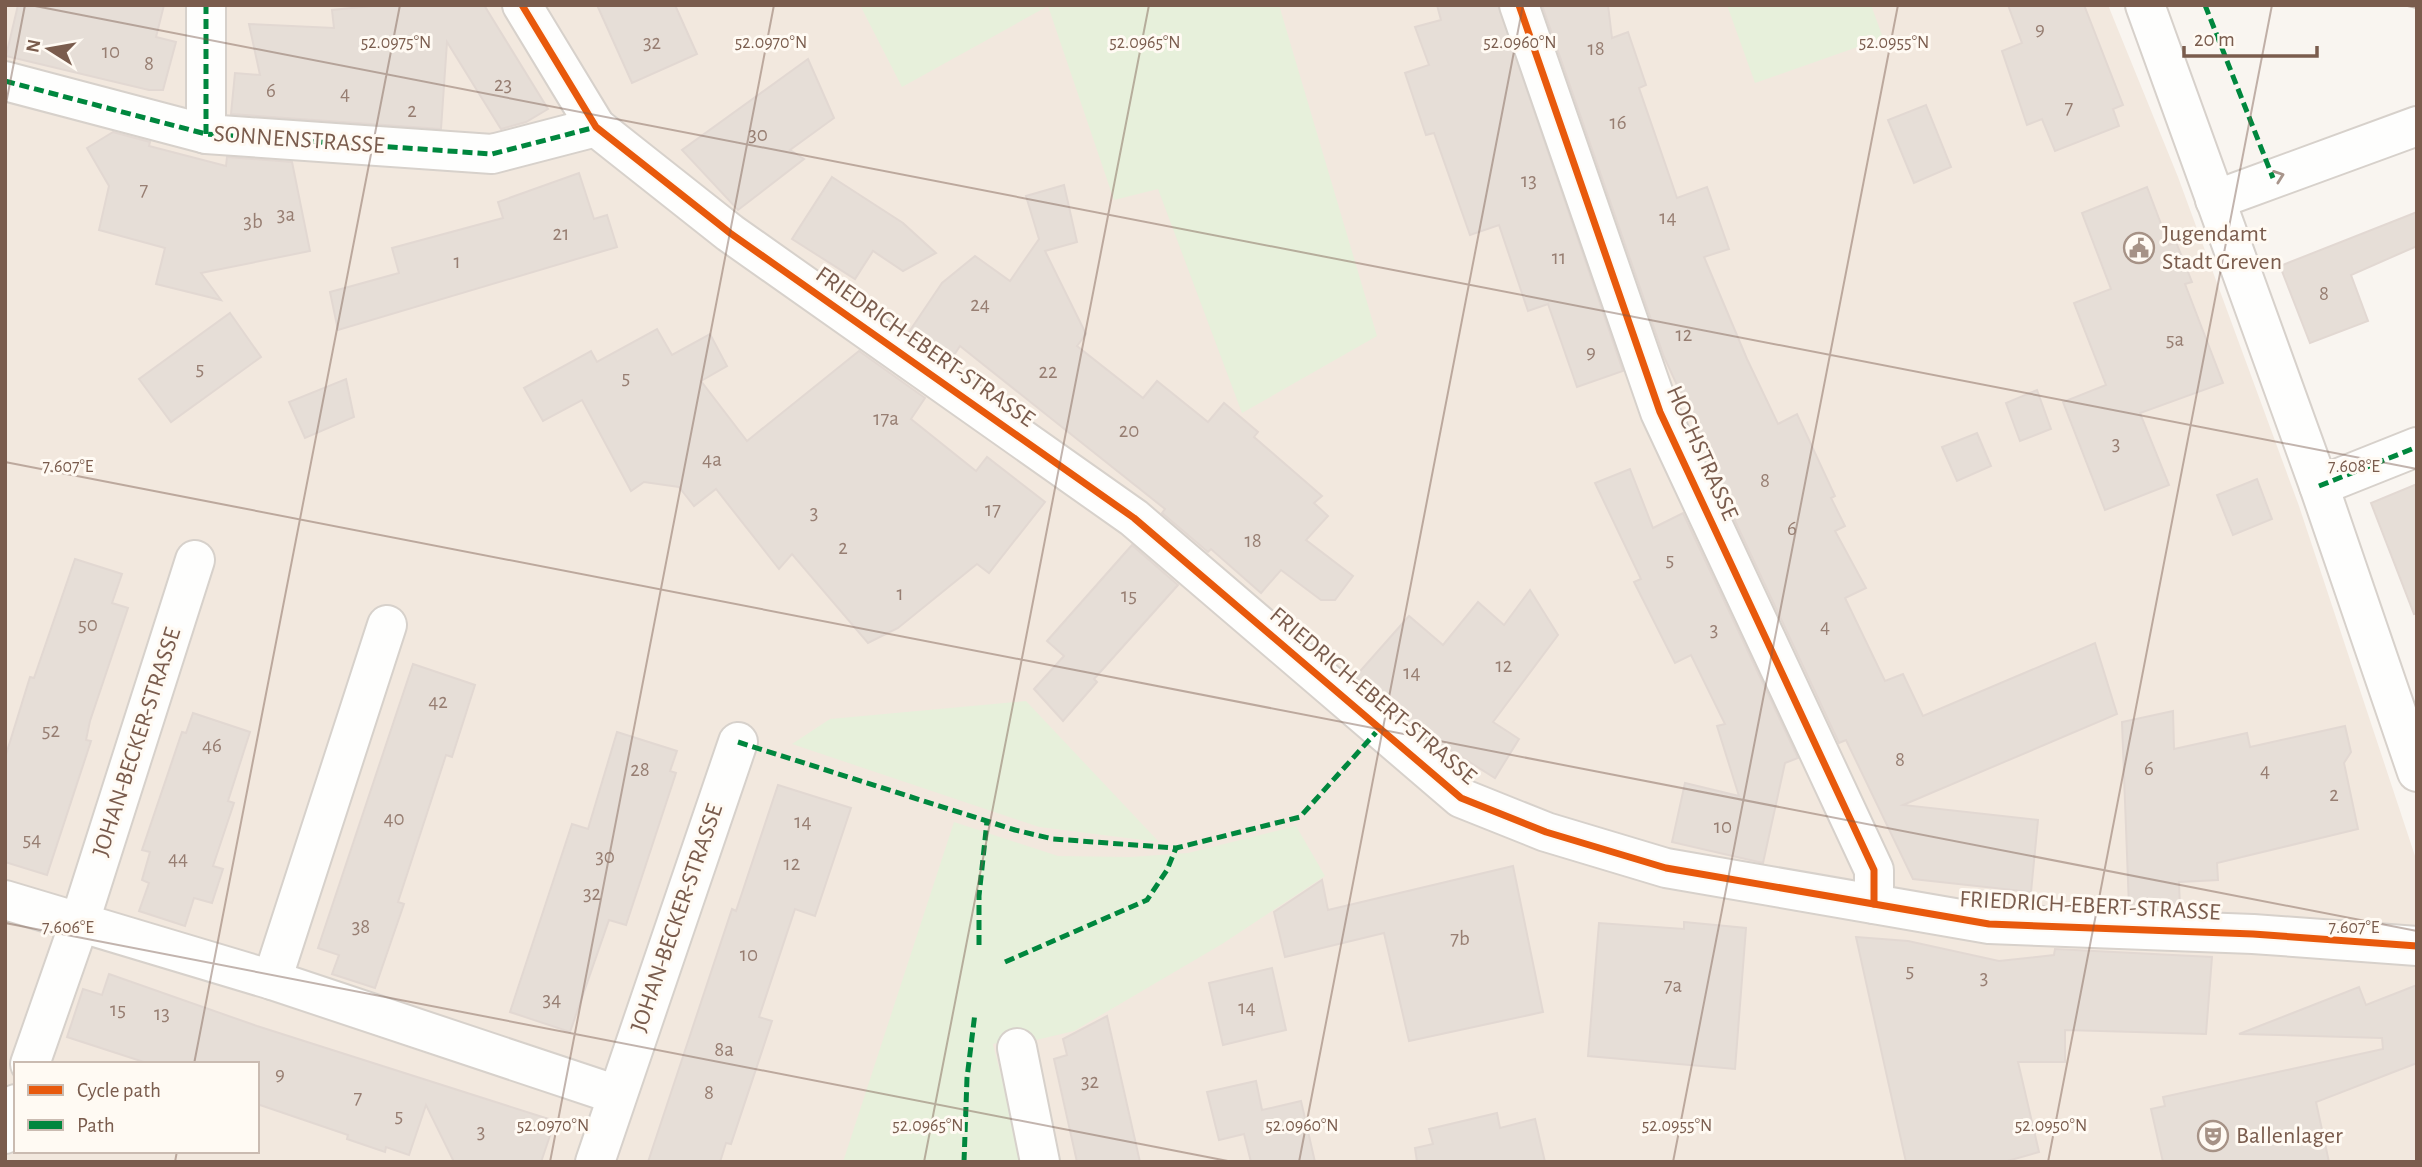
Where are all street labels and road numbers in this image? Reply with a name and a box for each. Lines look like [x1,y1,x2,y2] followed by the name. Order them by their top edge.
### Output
[213,122,386,158] street label: SONNENSTRASSE
[811,262,1039,432] street label: FRIEDRICH-EBERT-STRASSE
[1662,382,1742,524] street label: HOCHSTRASSE
[1265,603,1481,789] street label: FRIEDRICH-EBERT-STRASSE
[89,624,186,859] street label: JOHAN-BECKER-STRASSE
[627,801,727,1035] street label: JOHAN-BECKER-STRASSE
[1959,887,2222,925] street label: FRIEDRICH-EBERT-STRASSE

